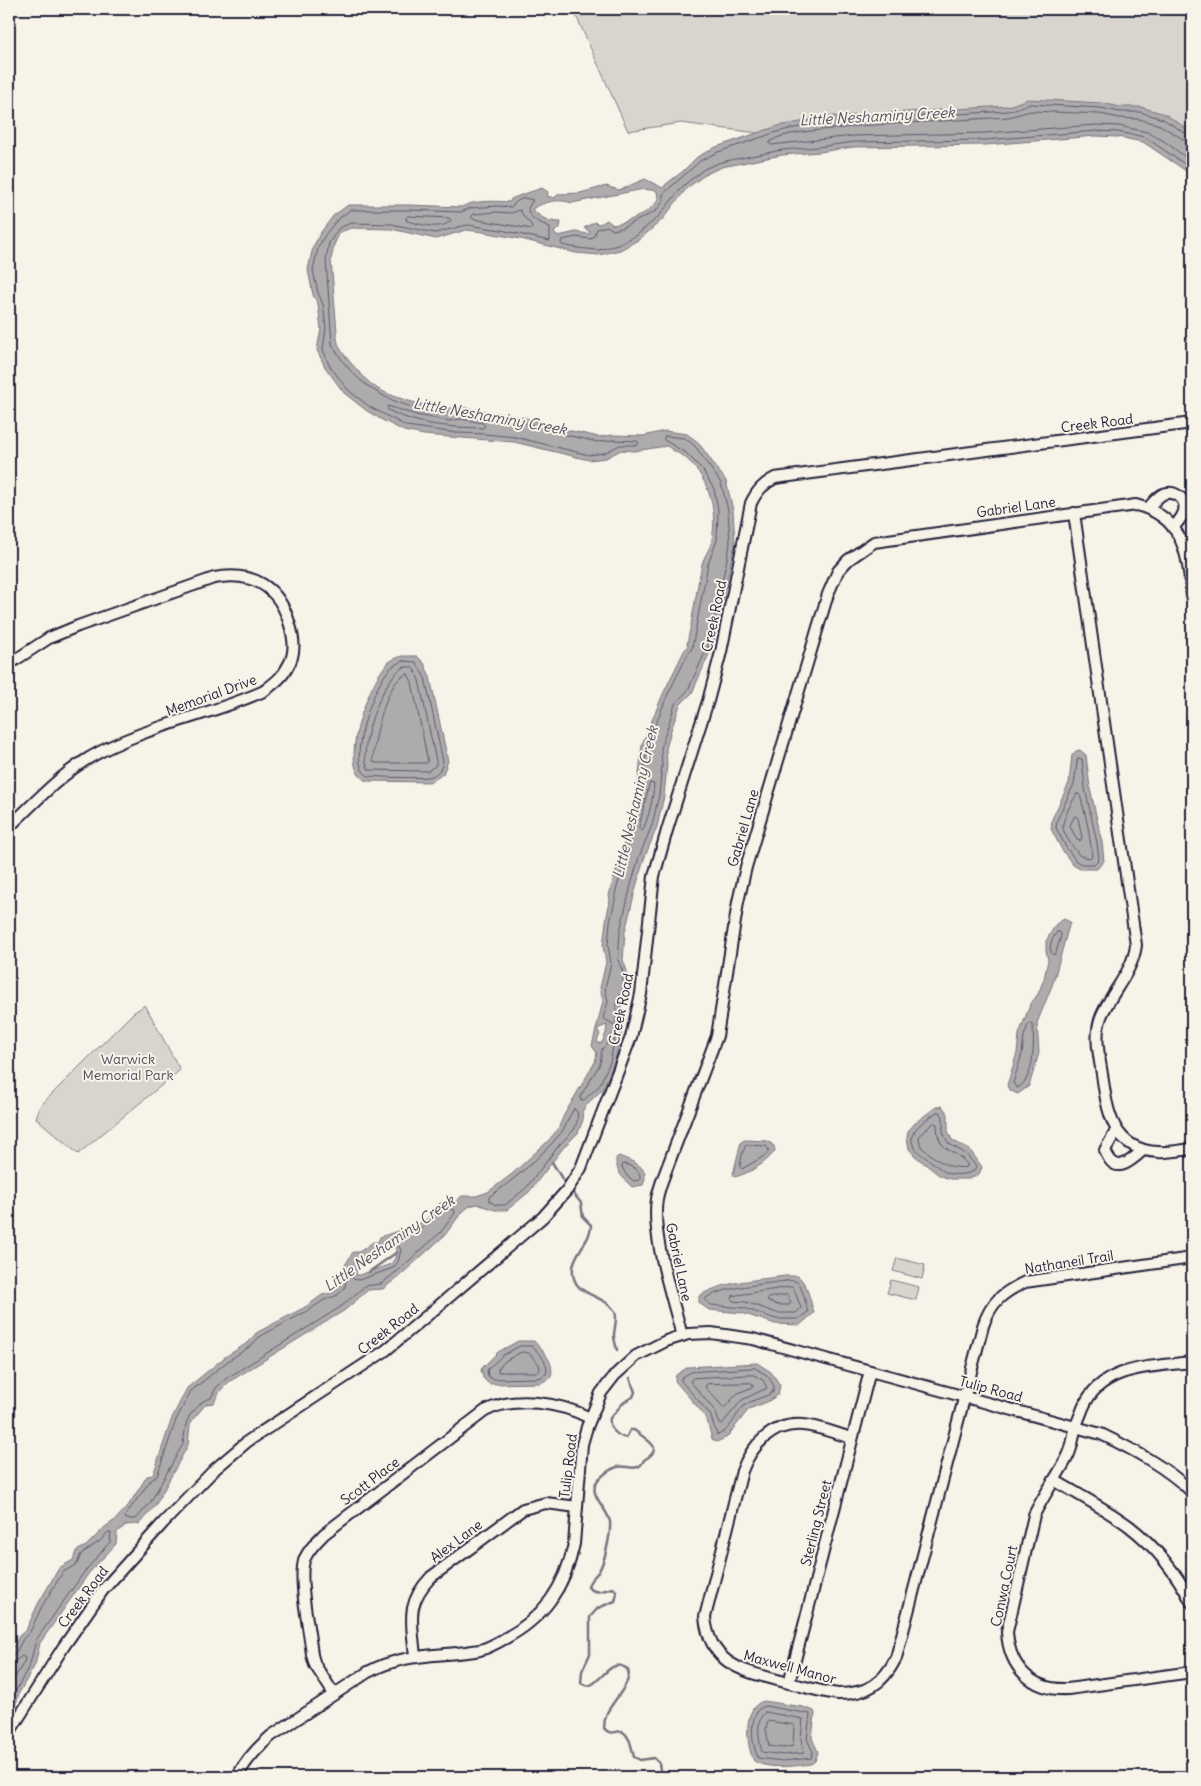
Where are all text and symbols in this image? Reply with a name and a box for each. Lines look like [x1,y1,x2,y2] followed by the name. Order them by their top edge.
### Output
[799,102,956,130] water label: Little Neshaminy Creek
[412,393,570,439] water label: Little Neshaminy Creek
[1060,410,1134,436] street label: Creek Road
[975,493,1057,521] street label: Gabriel Lane
[698,579,730,653] street label: Creek Road
[163,670,259,720] street label: Memorial Drive
[608,723,662,880] water label: Little Neshaminy Creek
[723,787,763,869] street label: Gabriel Lane
[605,972,637,1046] street label: Creek Road
[82,1050,174,1084] park label: Warwick Memorial Park
[320,1190,459,1295] water label: Little Neshaminy Creek
[662,1221,696,1303] street label: Gabriel Lane
[1023,1246,1115,1278] street label: Nathaneil Trail
[354,1299,422,1359] street label: Creek Road
[957,1372,1025,1406] street label: Tulip Road
[555,1433,581,1499] street label: Tulip Road
[337,1453,403,1509] street label: Scott Place
[797,1478,835,1568] street label: Sterling Street
[426,1515,486,1567] street label: Alex Lane
[987,1543,1021,1628] street label: Conwa Court
[54,1563,112,1631] street label: Creek Road
[742,1646,839,1688] street label: Maxwell Manor

